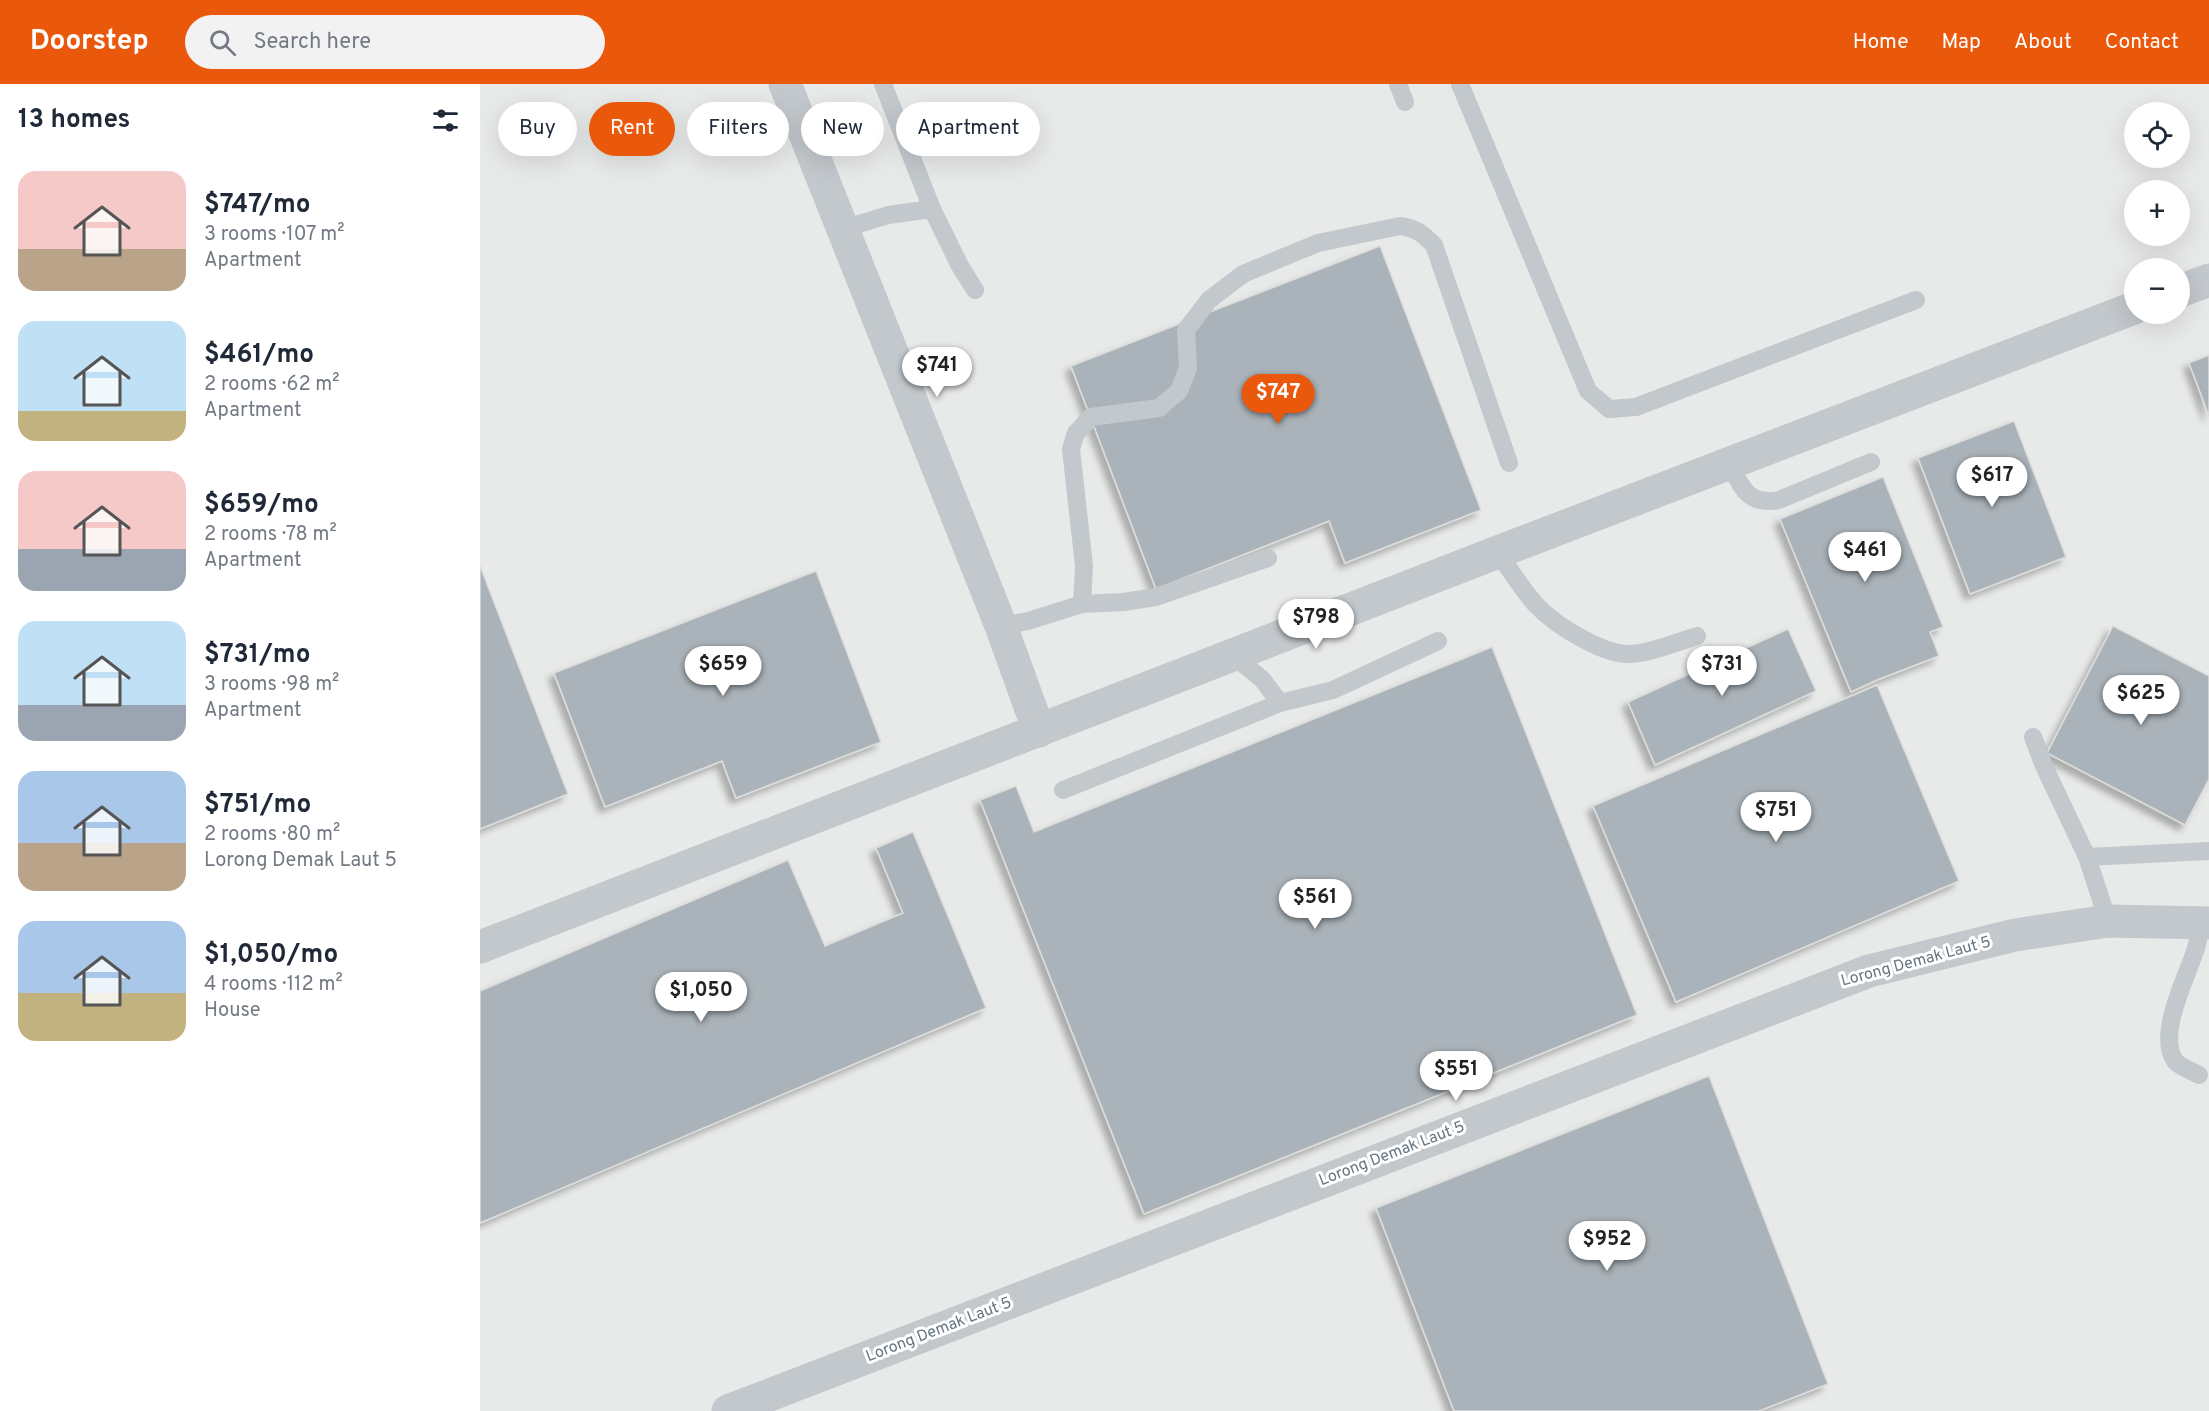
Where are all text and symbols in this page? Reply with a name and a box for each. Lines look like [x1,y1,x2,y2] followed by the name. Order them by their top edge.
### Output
[185,15,605,69] search box
[30,24,149,60] text: Doorstep
[206,26,239,59] icon: search
[254,29,371,56] text: Search here
[1853,29,1909,56] text: Home
[1942,29,1981,56] text: Map
[2014,29,2072,56] text: About
[2105,29,2179,56] text: Contact
[498,102,577,156] chip: Buy
[589,102,675,156] chip: Rent
[687,102,789,156] chip: Filters
[801,102,884,156] chip: New
[896,102,1040,156] chip: Apartment
[2124,102,2190,324] map controls
[2124,102,2190,168] button: locate
[18,104,130,137] text: 13 homes
[429,104,462,137] icon: filters
[2124,180,2190,246] button: +
[204,189,311,222] text: $747/mo
[66,195,138,267] icon: home
[204,222,345,248] text: 3 rooms · 107 m²
[204,248,302,274] text: Apartment
[2124,258,2190,324] button: −
[204,339,314,372] text: $461/mo
[66,345,138,417] icon: home
[901,347,973,398] pin: $741
[916,353,958,379] text: $741
[204,372,340,398] text: 2 rooms · 62 m²
[1242,374,1314,425] pin: $747
[1256,380,1300,406] text: $747
[204,398,302,424] text: Apartment
[1956,457,2028,508] pin: $617
[1970,463,2014,489] text: $617
[204,489,319,522] text: $659/mo
[66,495,138,567] icon: home
[204,522,337,548] text: 2 rooms · 78 m²
[1829,532,1901,583] pin: $461
[1842,538,1888,564] text: $461
[204,548,302,574] text: Apartment
[1280,599,1352,650] pin: $798
[1292,605,1340,631] text: $798
[204,639,310,672] text: $731/mo
[66,645,138,717] icon: home
[687,646,759,697] pin: $659
[1686,646,1758,697] pin: $731
[699,652,747,678] text: $659
[1701,652,1743,678] text: $731
[204,672,339,698] text: 3 rooms · 98 m²
[2105,675,2177,726] pin: $625
[2117,681,2165,707] text: $625
[204,698,302,724] text: Apartment
[204,789,311,822] text: $751/mo
[1740,792,1812,843] pin: $751
[66,795,138,867] icon: home
[1754,798,1798,824] text: $751
[204,822,340,848] text: 2 rooms · 80 m²
[204,848,397,874] text: Lorong Demak Laut 5
[1279,879,1351,930] pin: $561
[1293,885,1337,911] text: $561
[1839,932,1993,992] street label: Lorong Demak Laut 5
[204,939,338,972] text: $1,050/mo
[66,945,138,1017] icon: home
[204,972,343,998] text: 4 rooms · 112 m²
[652,972,750,1023] pin: $1,050
[669,978,733,1004] text: $1,050
[204,998,260,1024] text: House
[1420,1051,1492,1102] pin: $551
[1434,1057,1478,1083] text: $551
[1316,1117,1468,1191] street label: Lorong Demak Laut 5
[1571,1221,1643,1272] pin: $952
[1583,1227,1631,1253] text: $952
[863,1293,1015,1367] street label: Lorong Demak Laut 5

